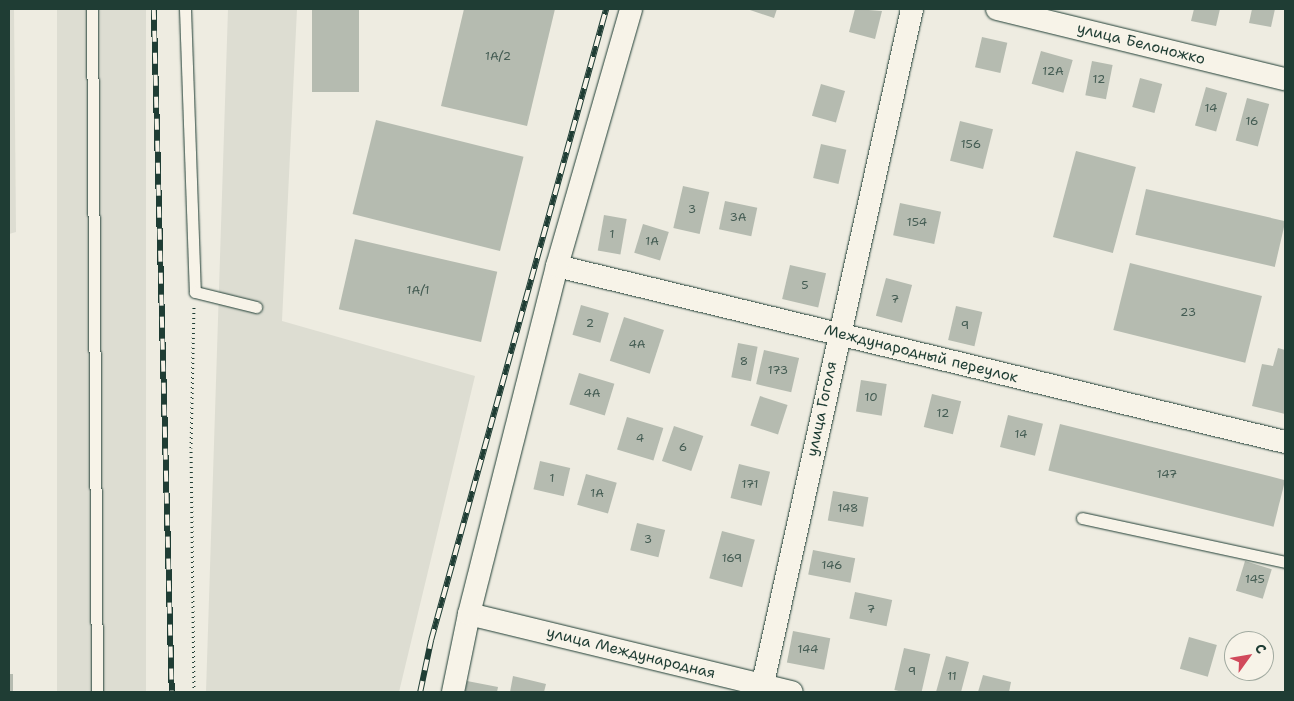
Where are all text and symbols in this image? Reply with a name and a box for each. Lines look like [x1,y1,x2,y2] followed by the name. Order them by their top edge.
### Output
[1075,19,1207,69] street label: улица Белоножко
[485,50,511,64] house number: 1А/2
[1042,65,1064,79] house number: 12А
[1093,73,1105,87] house number: 12
[1205,102,1217,116] house number: 14
[1245,115,1259,129] house number: 16
[961,138,981,152] house number: 156
[688,203,696,217] house number: 3
[729,211,747,225] house number: 3А
[907,216,927,230] house number: 154
[609,228,615,242] house number: 1
[645,235,659,249] house number: 1А
[801,279,809,293] house number: 5
[407,284,429,298] house number: 1А/1
[891,293,899,307] house number: 7
[1180,306,1196,320] house number: 23
[586,317,594,331] house number: 2
[961,319,969,333] house number: 9
[822,321,1020,387] street label: Международный переулок
[628,338,646,352] house number: 4А
[740,355,748,369] house number: 8
[803,360,841,458] street label: улица Гоголя
[768,364,788,378] house number: 173
[583,387,601,401] house number: 4А
[864,391,878,405] house number: 10
[937,407,949,421] house number: 12
[1015,428,1027,442] house number: 14
[636,432,644,446] house number: 4
[679,441,687,455] house number: 6
[1157,468,1177,482] house number: 147
[549,472,555,486] house number: 1
[741,478,759,492] house number: 171
[590,487,604,501] house number: 1А
[838,502,858,516] house number: 148
[644,533,652,547] house number: 3
[722,552,742,566] house number: 169
[821,559,843,573] house number: 146
[1245,573,1265,587] house number: 145
[867,603,875,617] house number: 7
[545,623,717,683] street label: улица Международная
[1224,631,1274,681] north arrow
[1251,640,1271,657] text: С
[798,643,818,657] house number: 144
[908,665,916,679] house number: 9
[947,670,957,684] house number: 11

